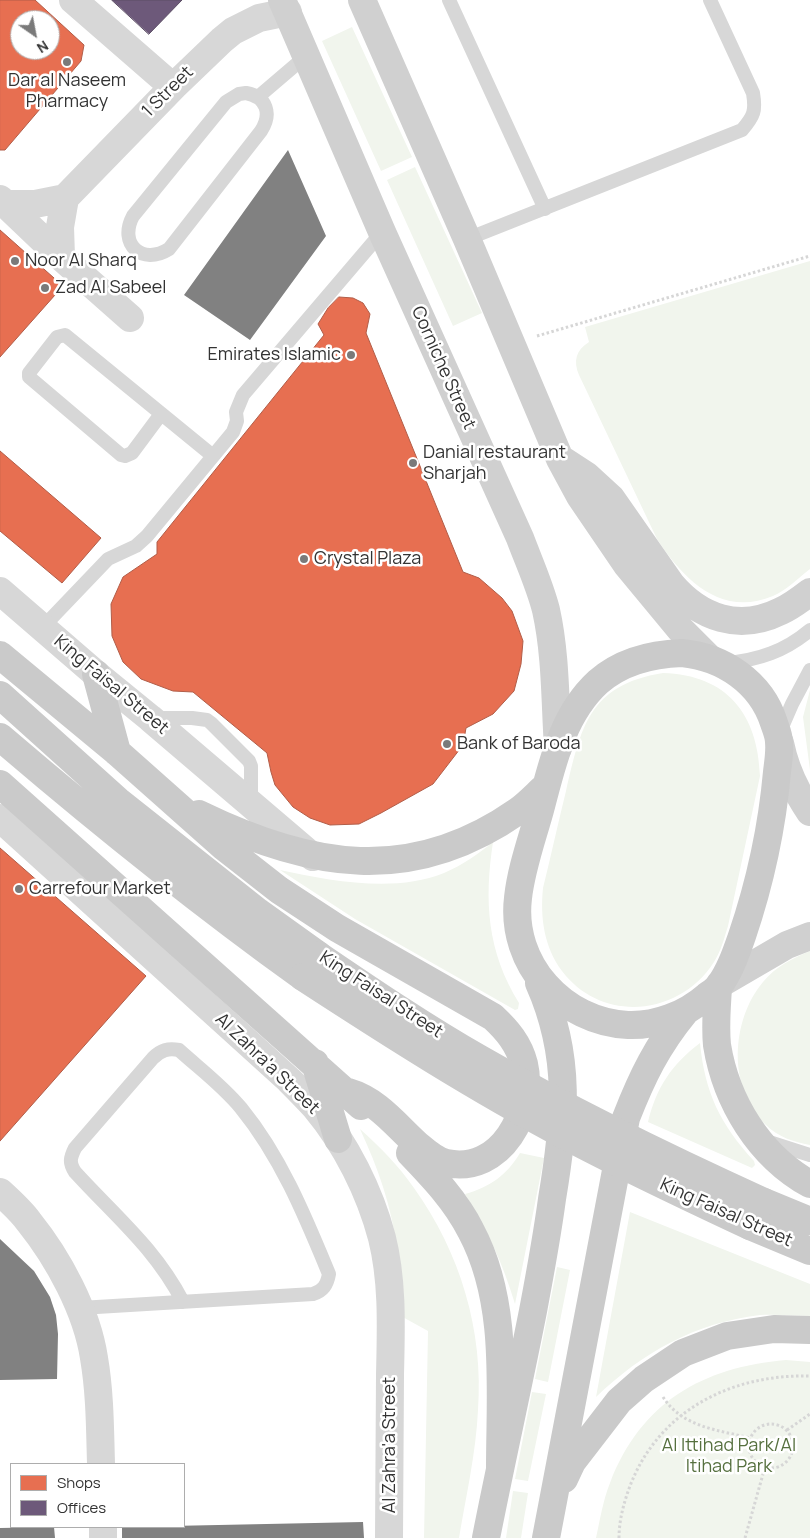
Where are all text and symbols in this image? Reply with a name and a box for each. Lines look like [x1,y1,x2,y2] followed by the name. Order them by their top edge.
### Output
[10,10,60,60] north arrow
[34,36,52,58] text: N
[61,56,73,68] marker: Dar al Naseem Pharmacy
[138,62,198,122] street label: 1 Street
[8,70,126,112] place label: Dar al Naseem Pharmacy
[25,250,137,272] place label: Noor Al Sharq
[9,255,21,267] marker: Noor Al Sharq
[55,277,167,299] place label: Zad Al Sabeel
[39,282,51,294] marker: Zad Al Sabeel
[406,303,480,433] street label: Corniche Street
[207,344,341,366] place label: Emirates Islamic
[345,349,357,361] marker: Emirates Islamic
[423,442,566,484] place label: Danial restaurant Sharjah
[407,457,419,469] marker: Danial restaurant Sharjah
[314,548,421,570] place label: Crystal Plaza
[298,553,310,565] marker: Crystal Plaza
[49,631,173,739] street label: King Faisal Street
[457,733,581,755] place label: Bank of Baroda
[441,738,453,750] marker: Bank of Baroda
[29,878,171,900] place label: Carrefour Market
[13,883,25,895] marker: Carrefour Market
[315,947,447,1043] street label: King Faisal Street
[210,1009,324,1119] street label: Al Zahra'a Street
[656,1174,796,1252] street label: King Faisal Street
[379,1377,401,1513] street label: Al Zahra'a Street
[662,1435,796,1478] park label: Al Ittihad Park/Al Itihad Park
[10,1463,185,1528] legend
[57,1472,101,1493] text: Shops
[57,1497,106,1518] text: Offices

